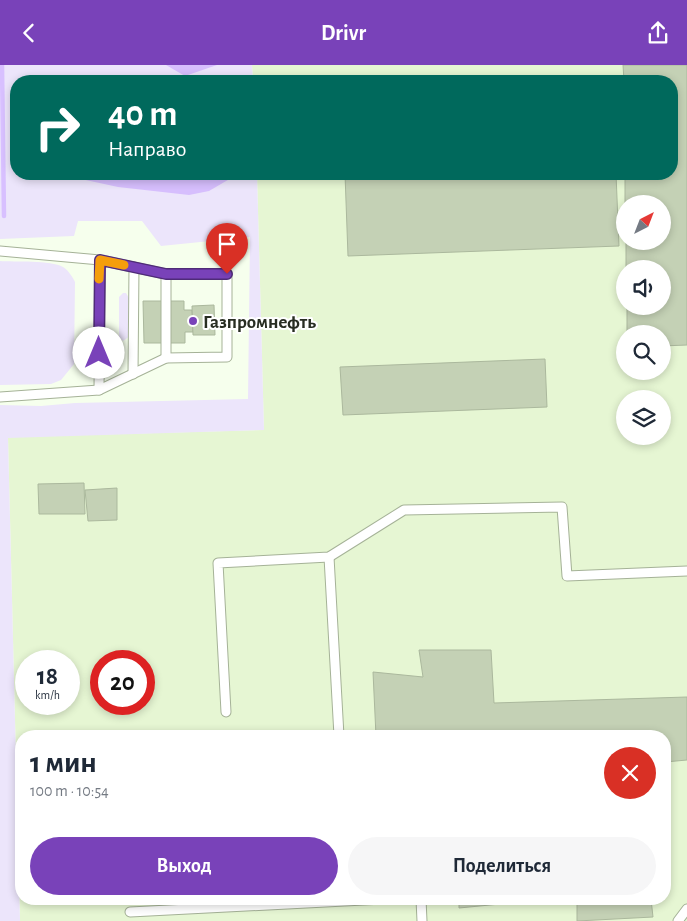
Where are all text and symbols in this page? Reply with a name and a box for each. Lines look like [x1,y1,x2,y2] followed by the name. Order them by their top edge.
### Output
[15,19,43,47] icon: back
[644,19,672,47] icon: share
[321,22,366,44] text: Drivr
[25,95,90,160] icon: right
[108,97,177,132] text: 40 m
[108,138,186,160] text: Направо
[616,195,671,250] north arrow
[616,195,671,445] map controls
[206,223,248,274] pin
[213,230,241,258] icon: arrive
[616,260,671,315] button: sound
[203,313,316,332] place label: Газпромнефть
[187,315,199,327] marker: Газпромнефть
[616,325,671,380] button: search
[72,326,124,378] position arrow
[616,390,671,445] button: layers
[90,650,155,715] speed limit sign: 20
[37,664,58,689] text: 18
[35,689,60,701] text: km/h
[604,747,656,799] button: close
[30,748,97,778] text: 1 мин
[30,783,109,799] text: 100 m · 10:54
[30,837,338,895] button: Выход
[348,837,656,895] button: Поделиться

